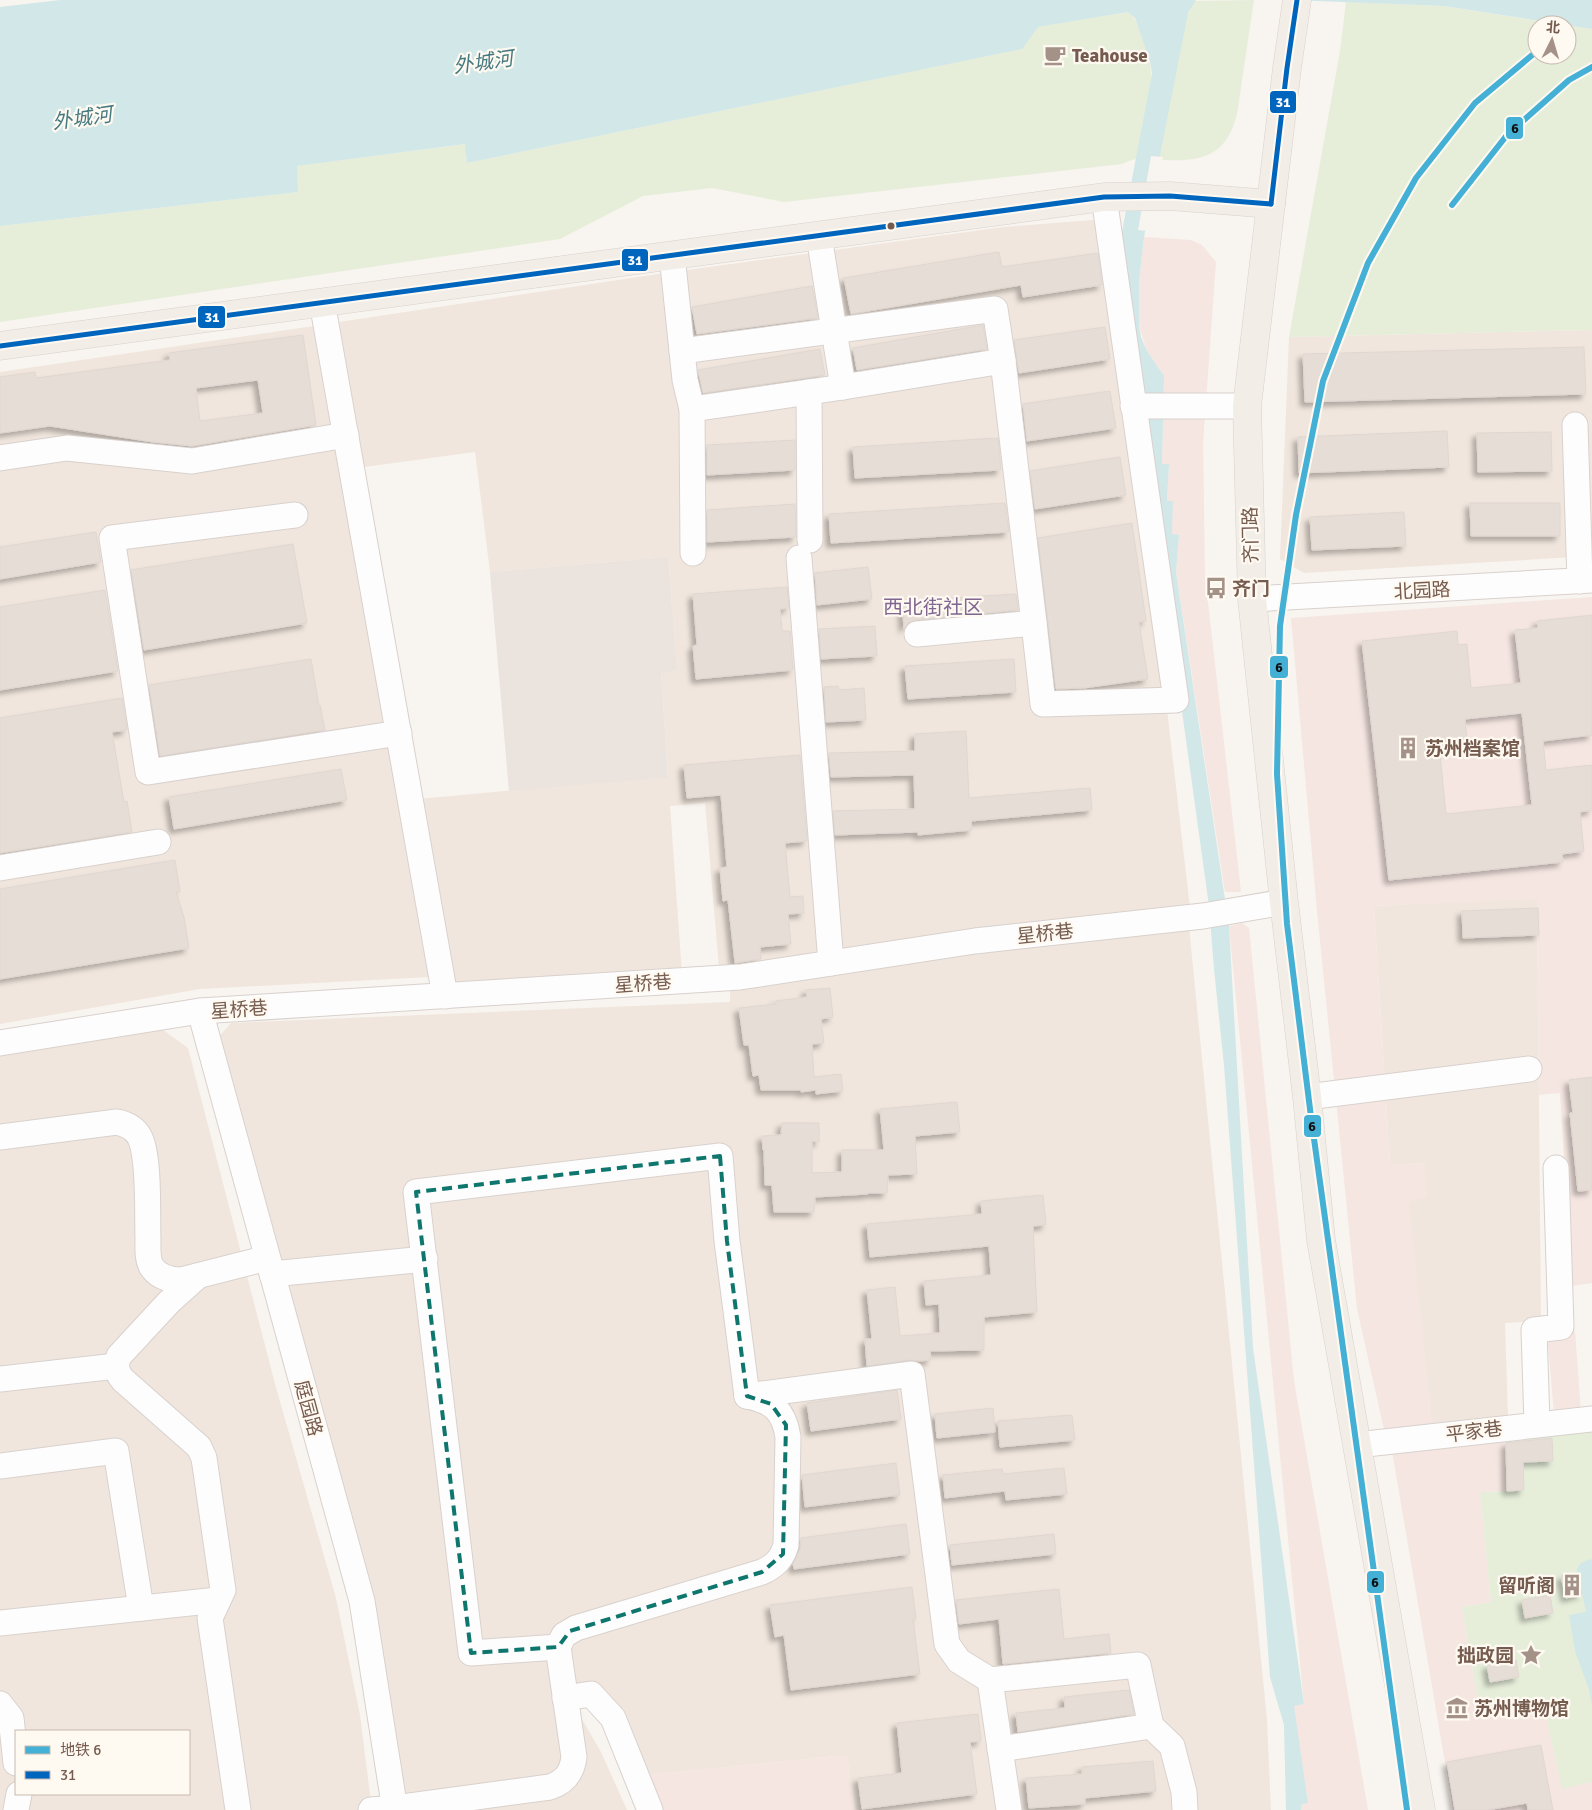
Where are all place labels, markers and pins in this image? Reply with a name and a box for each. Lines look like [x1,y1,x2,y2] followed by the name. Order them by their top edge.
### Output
[1042,42,1068,68] cafe icon: Teahouse
[1072,44,1148,68] place label: Teahouse
[886,221,896,231] unlabelled marker
[1203,575,1229,601] bus stop icon: 齐门
[1232,577,1270,601] place label: 齐门
[1395,735,1421,761] building icon: 苏州档案馆
[1425,737,1520,761] place label: 苏州档案馆
[1559,1572,1585,1598] building icon: 留听阁
[1498,1574,1555,1598] place label: 留听阁
[1518,1642,1544,1668] place icon: 拙政园
[1457,1644,1514,1668] place label: 拙政园
[1444,1695,1470,1721] museum icon: 苏州博物馆
[1474,1697,1569,1721] place label: 苏州博物馆

